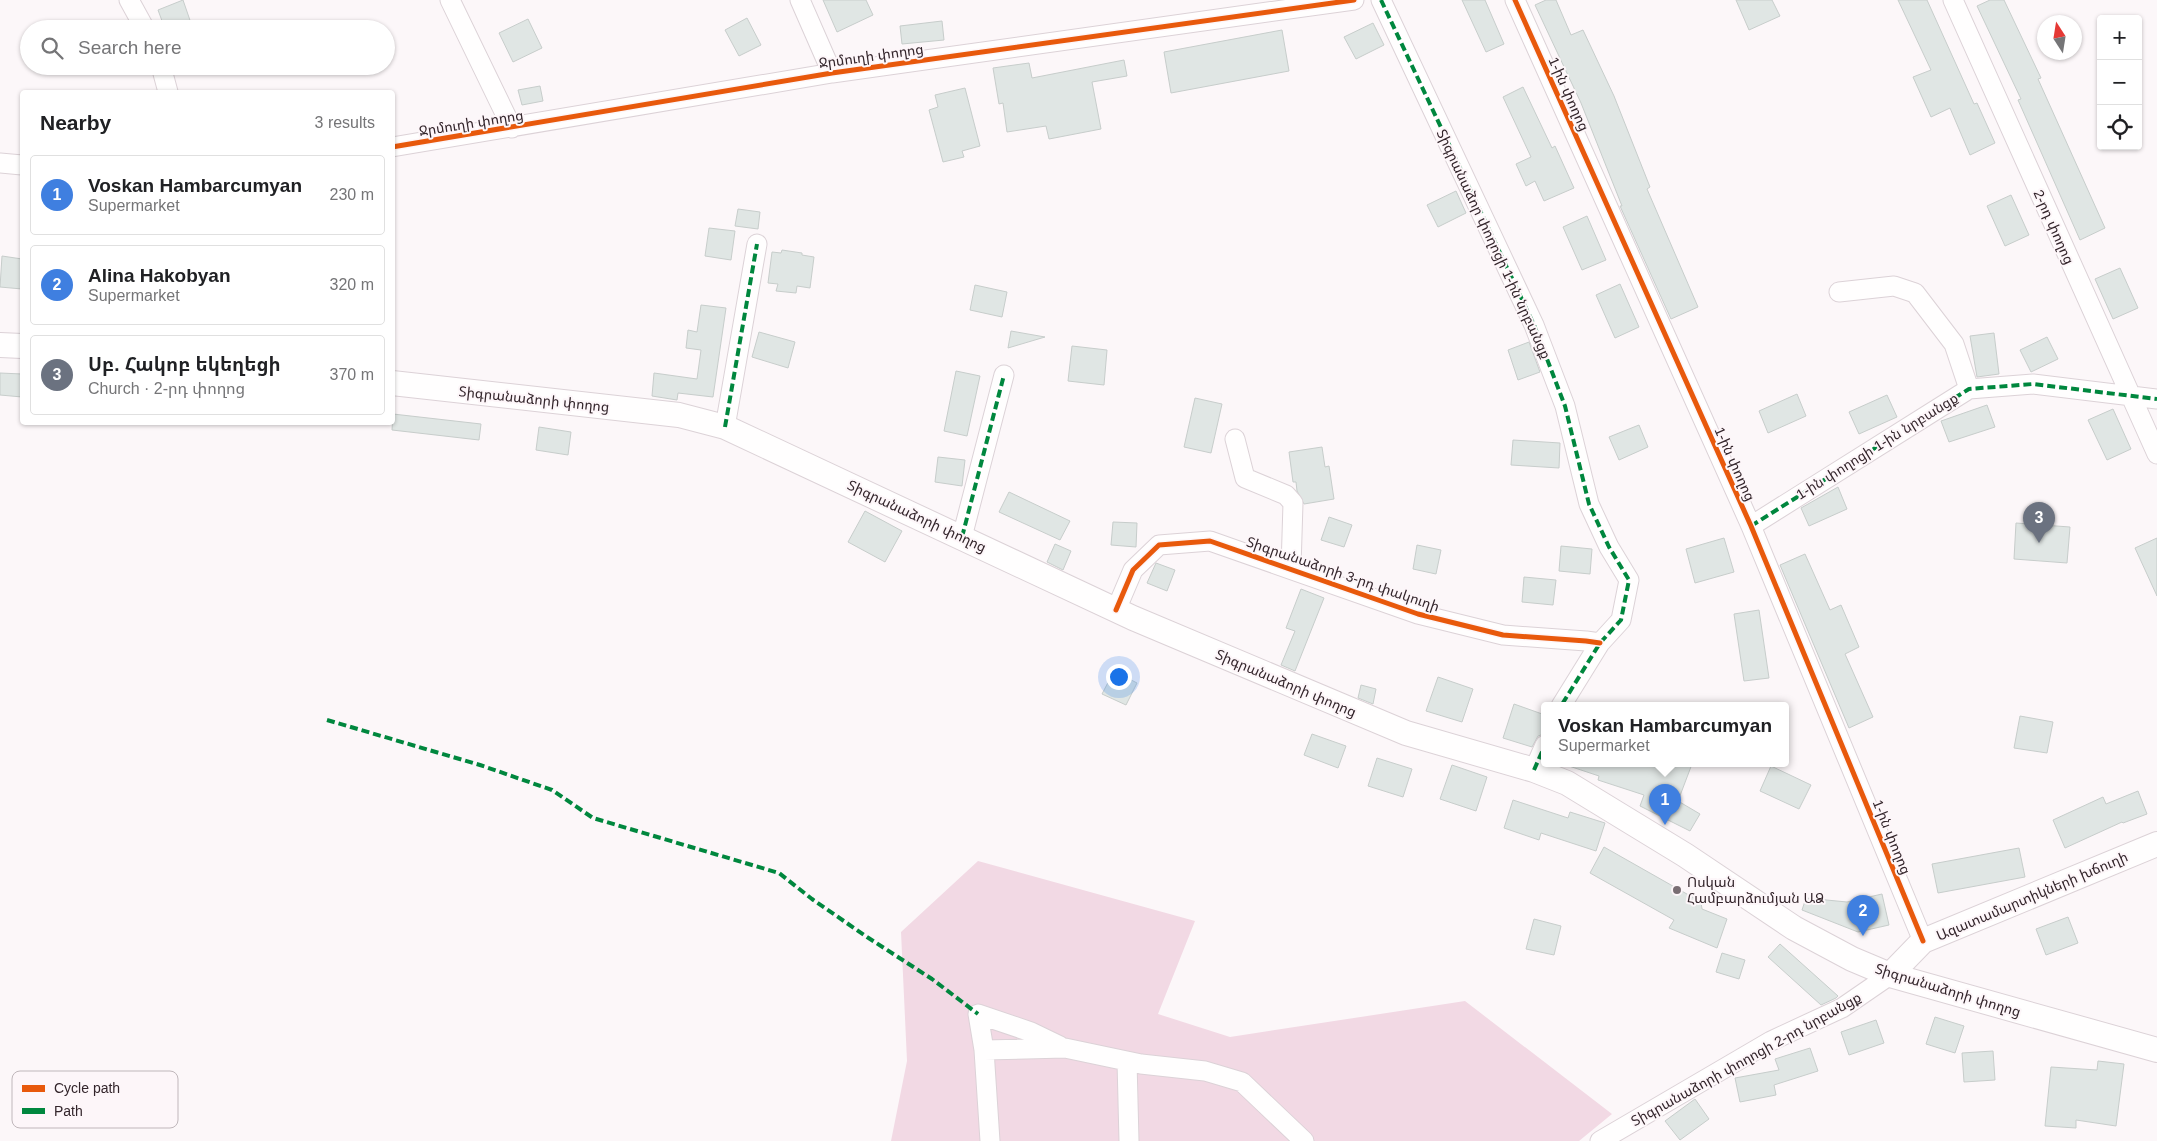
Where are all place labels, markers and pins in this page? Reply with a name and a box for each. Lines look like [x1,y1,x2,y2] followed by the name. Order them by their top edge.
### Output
[2023,502,2055,543] pin: 3
[1649,784,1681,825] pin: 1
[1687,874,1824,906] place label: Ոսկան Համբարձումյան ԱՁ
[1671,884,1683,896] marker: Ոսկան Համբարձումյան ԱՁ
[1847,895,1879,936] pin: 2

